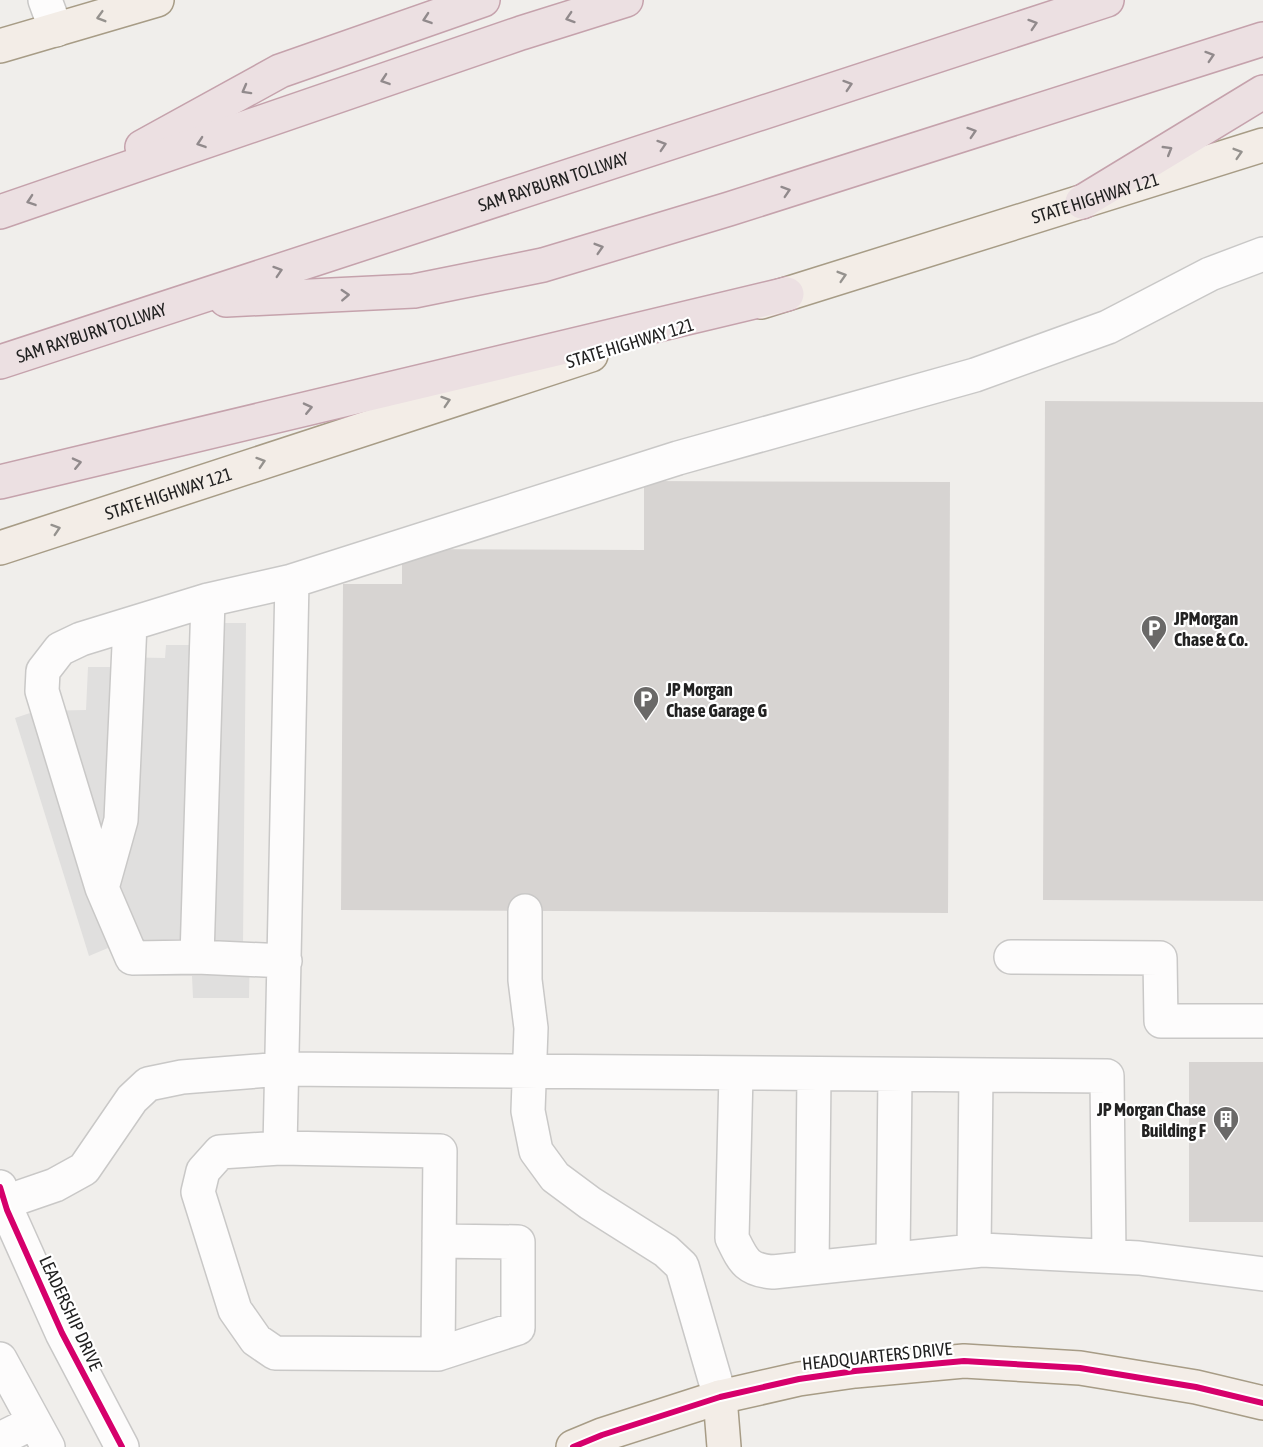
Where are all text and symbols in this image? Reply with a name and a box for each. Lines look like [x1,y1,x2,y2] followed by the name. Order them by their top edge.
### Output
[96,10,106,22] one-way arrow
[565,11,576,23] one-way arrow
[423,12,433,25] one-way arrow
[1027,19,1038,31] one-way arrow
[1204,50,1215,63] one-way arrow
[380,73,391,85] one-way arrow
[842,79,853,92] one-way arrow
[242,83,252,94] one-way arrow
[966,127,977,139] one-way arrow
[196,136,207,149] one-way arrow
[656,140,667,153] one-way arrow
[1162,145,1172,157] one-way arrow
[475,147,631,215] street label: SAM RAYBURN TOLLWAY
[1232,148,1243,160] one-way arrow
[1029,168,1161,227] street label: STATE HIGHWAY 121
[780,186,791,198] one-way arrow
[26,194,37,207] one-way arrow
[593,243,604,255] one-way arrow
[272,266,283,279] one-way arrow
[836,271,847,284] one-way arrow
[341,288,350,301] one-way arrow
[13,298,169,367] street label: SAM RAYBURN TOLLWAY
[564,314,696,372] street label: STATE HIGHWAY 121
[440,396,451,408] one-way arrow
[303,403,313,416] one-way arrow
[255,457,266,469] one-way arrow
[72,458,82,471] one-way arrow
[102,463,234,524] street label: STATE HIGHWAY 121
[50,524,61,537] one-way arrow
[1173,608,1248,650] place label: JPMorgan Chase & Co.
[1139,613,1169,651] parking icon: JPMorgan Chase & Co.
[665,679,767,721] place label: JP Morgan Chase Garage G
[631,684,661,722] parking icon: JP Morgan Chase Garage G
[1096,1099,1206,1141] place label: JP Morgan Chase Building F
[1211,1104,1241,1142] building icon: JP Morgan Chase Building F
[35,1252,107,1374] street label: LEADERSHIP DRIVE
[801,1338,953,1374] street label: HEADQUARTERS DRIVE

